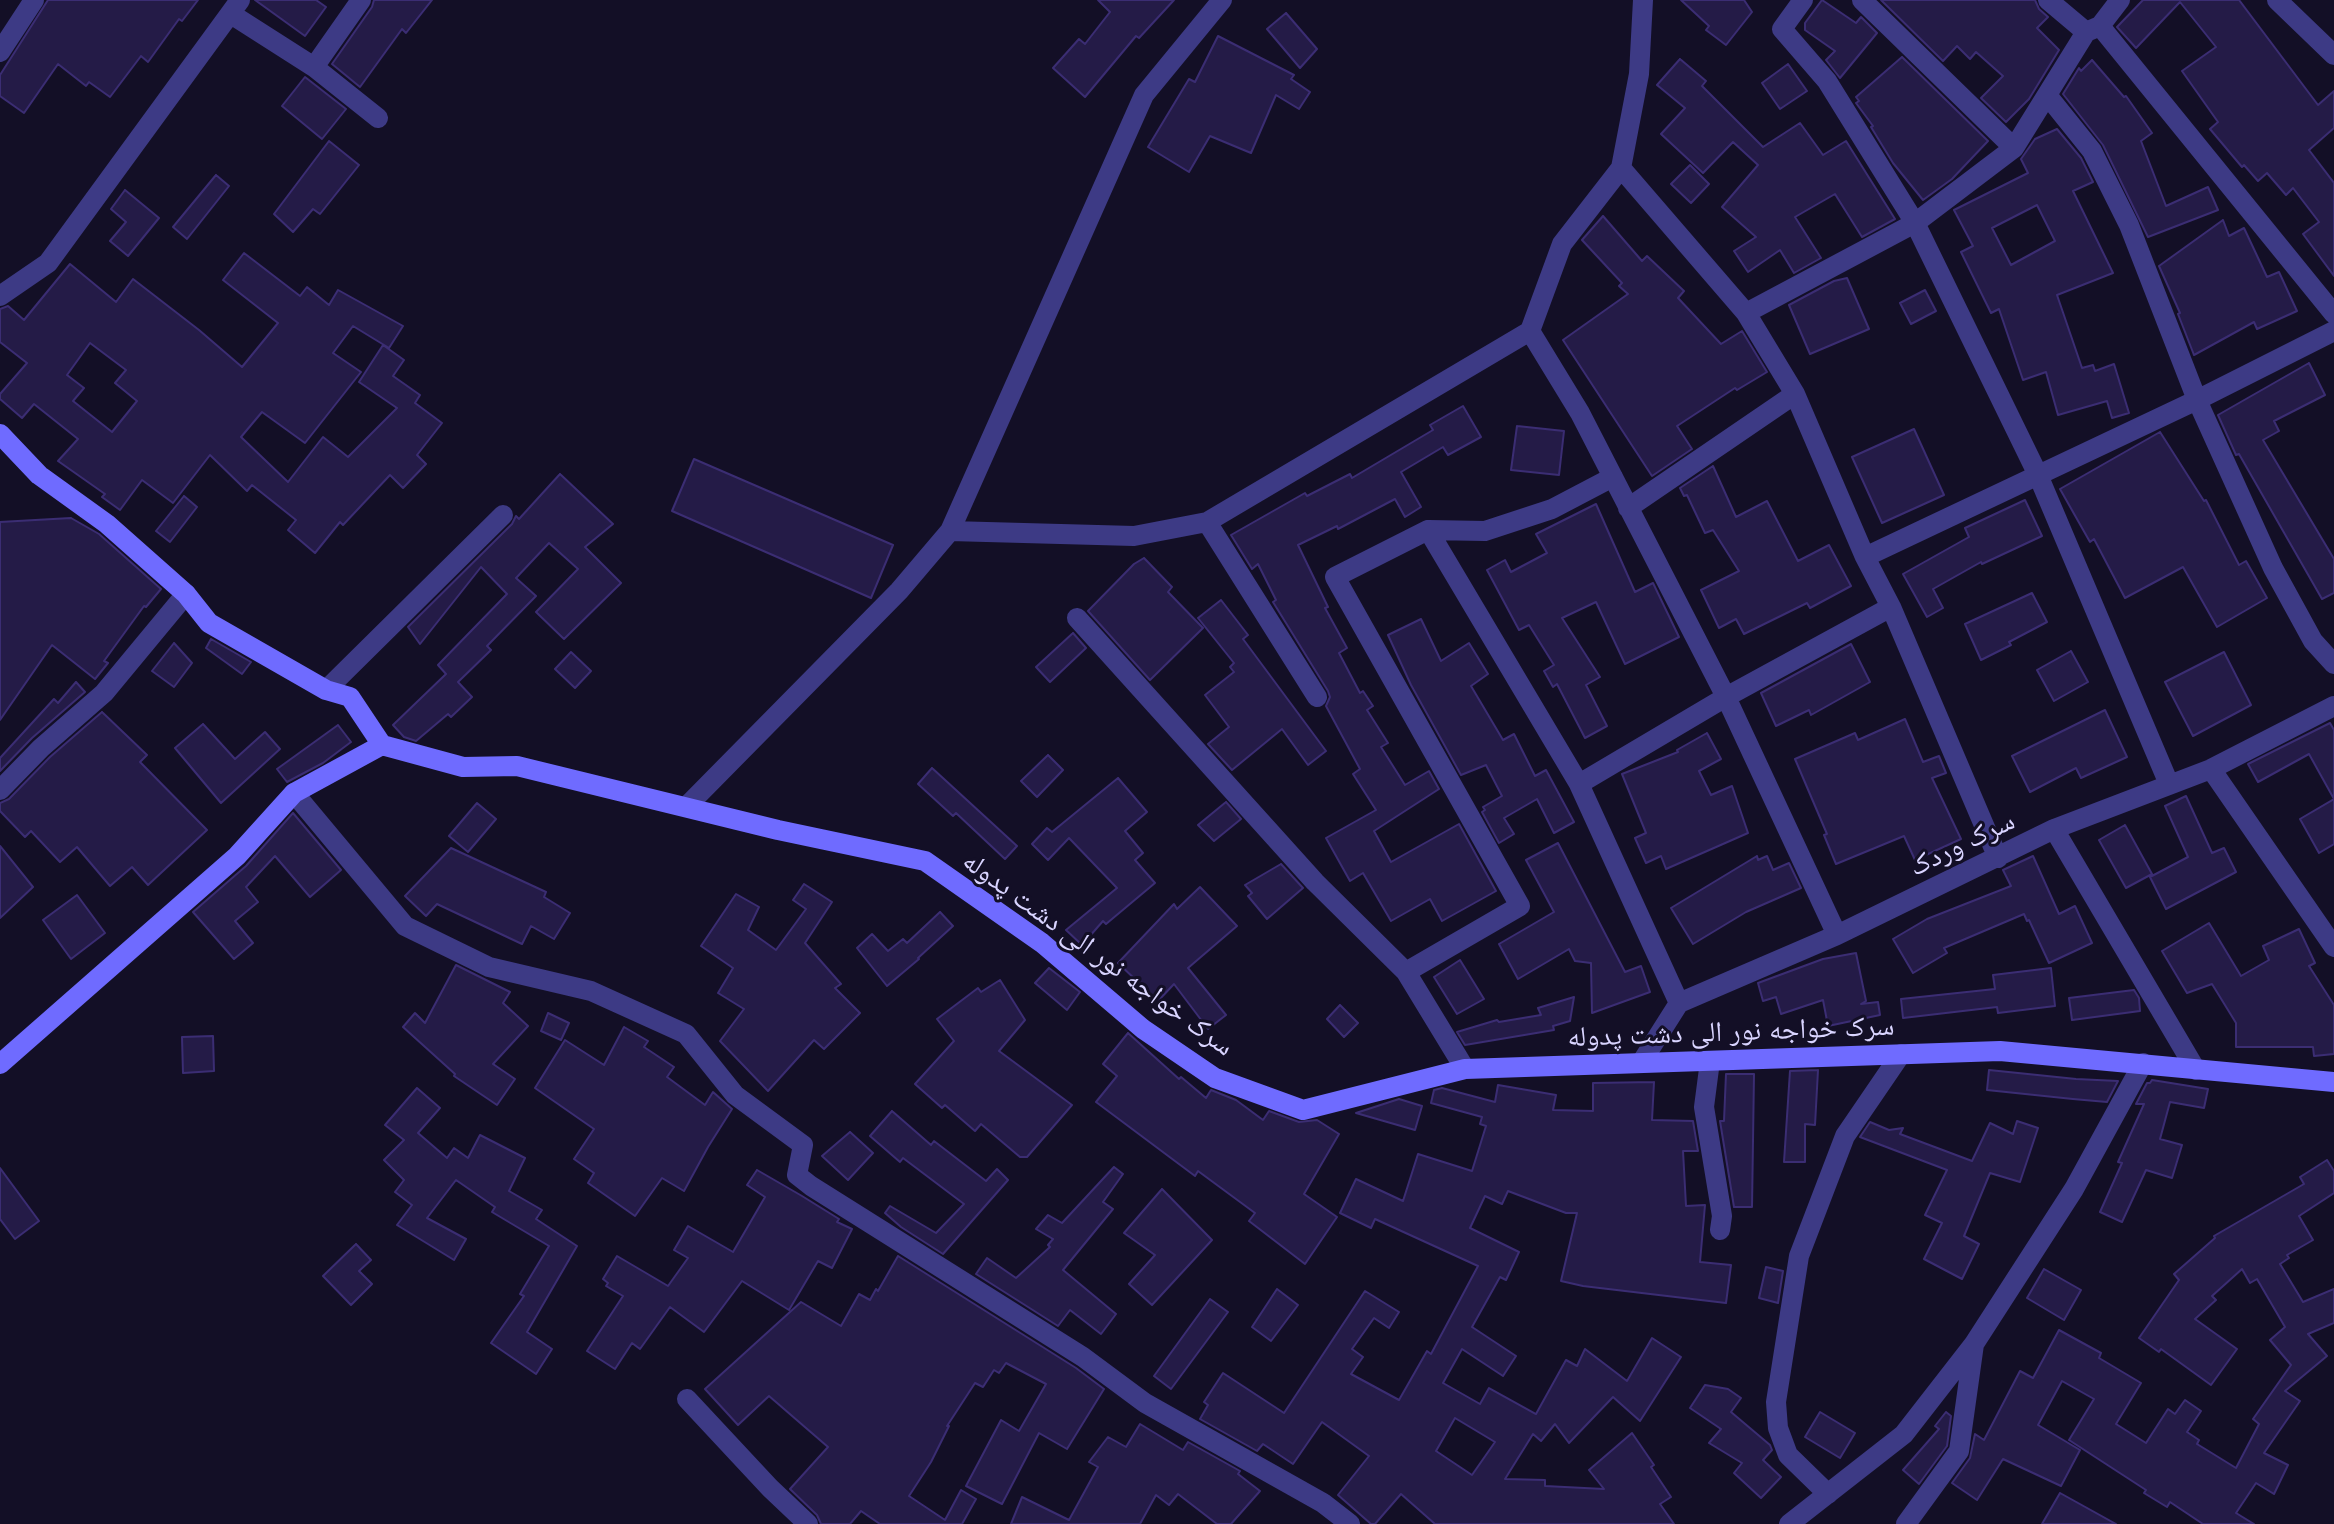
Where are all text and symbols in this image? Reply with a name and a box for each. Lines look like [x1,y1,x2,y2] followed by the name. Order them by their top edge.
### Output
[1904,804,2020,884] street label: سرک وردک
[956,844,1240,1064] street label: سرک خواجه نور الی دشت پدوله
[1567,1010,1895,1054] street label: سرک خواجه نور الی دشت پدوله

